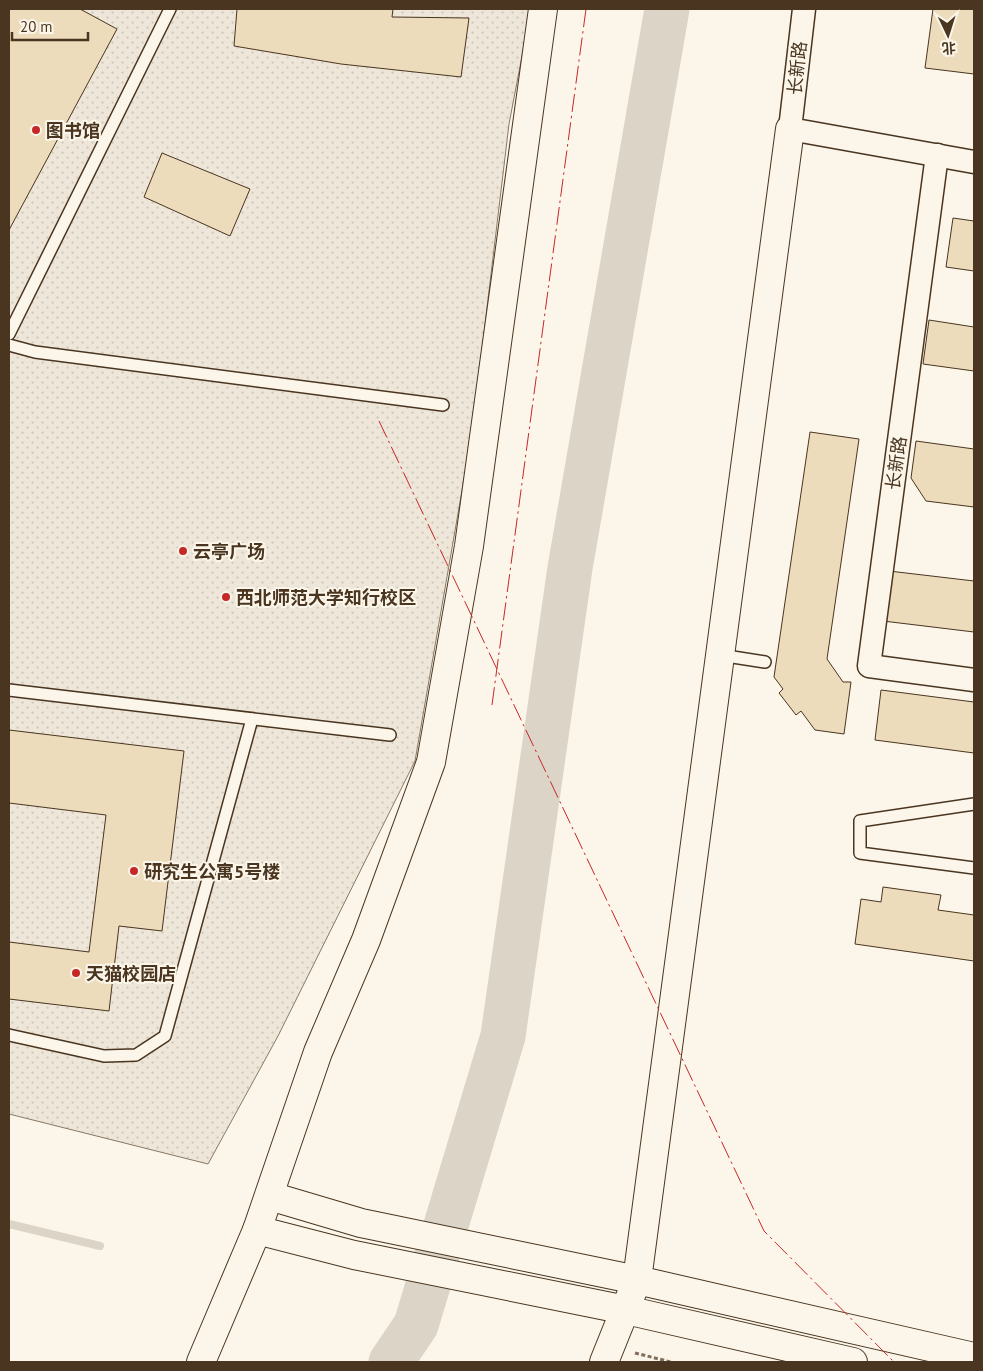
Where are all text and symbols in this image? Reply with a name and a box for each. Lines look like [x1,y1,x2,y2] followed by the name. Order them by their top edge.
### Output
[12,10,89,42] scale bar
[923,10,973,60] north arrow
[20,17,53,36] text: 20 m
[941,39,957,57] text: 北
[783,40,811,96] street label: 长新路
[46,119,100,142] place label: 图书馆
[30,124,42,136] marker: 图书馆
[881,435,911,491] street label: 长新路
[193,540,265,563] place label: 云亭广场
[177,545,189,557] marker: 云亭广场
[236,586,416,609] place label: 西北师范大学知行校区
[220,591,232,603] marker: 西北师范大学知行校区
[144,860,280,883] place label: 研究生公寓5号楼
[128,865,140,877] marker: 研究生公寓5号楼
[86,962,176,985] place label: 天猫校园店
[70,967,82,979] marker: 天猫校园店

